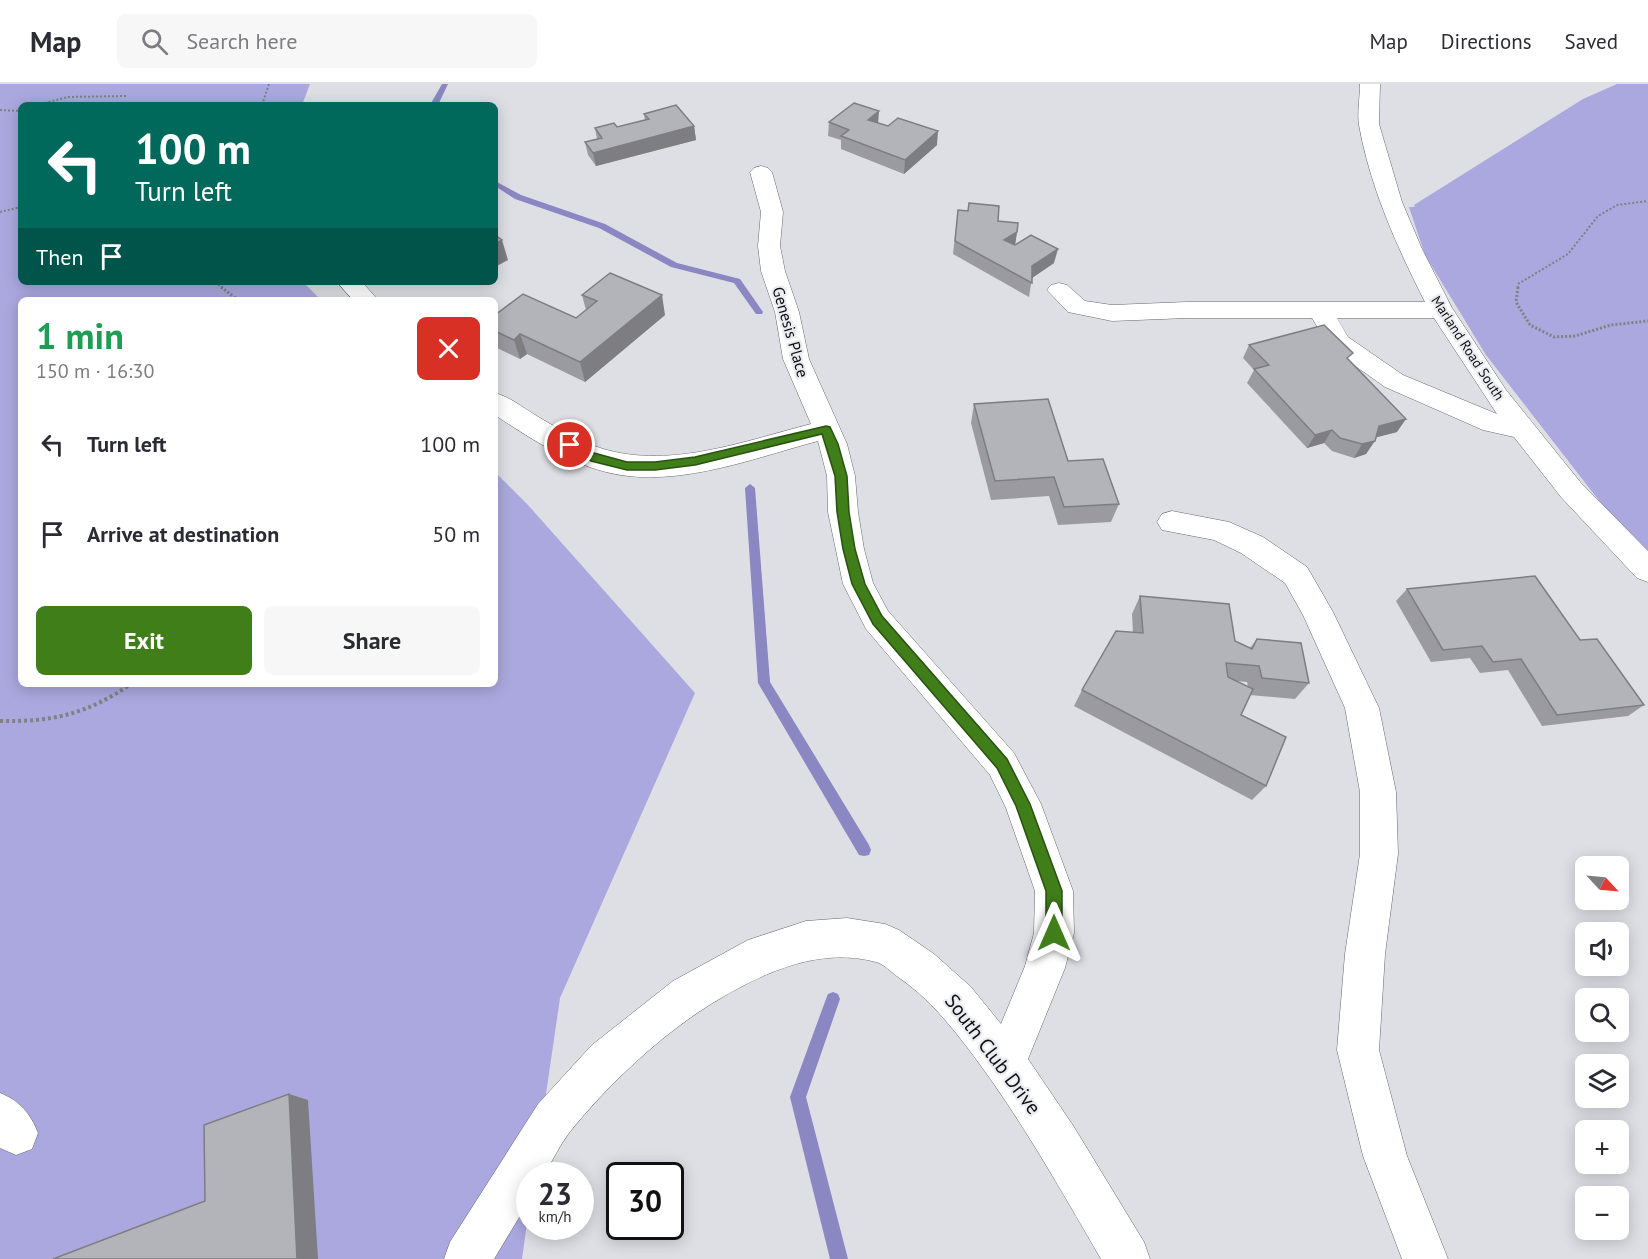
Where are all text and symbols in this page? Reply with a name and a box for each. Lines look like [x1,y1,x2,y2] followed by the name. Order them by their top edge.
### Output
[117,14,537,68] search box
[30,23,81,60] text: Map
[138,25,171,58] icon: search
[186,27,297,55] text: Search here
[1369,28,1408,55] text: Map
[1441,28,1532,55] text: Directions
[1565,28,1618,55] text: Saved
[135,121,251,176] text: 100 m
[36,126,114,204] icon: left
[135,174,232,208] text: Turn left
[95,240,128,273] icon: arrive
[36,243,83,271] text: Then
[769,284,813,380] street label: Genesis Place
[1427,292,1509,404] street label: Marland Road South
[36,312,124,359] text: 1 min
[417,317,480,380] button: close
[36,358,154,384] text: 150 m · 16:30
[544,419,595,470] pin
[36,428,69,461] icon: left
[553,428,586,461] icon: arrive
[87,430,167,458] text: Turn left
[420,430,480,458] text: 100 m
[36,518,69,551] icon: arrive
[87,520,279,548] text: Arrive at destination
[432,520,480,548] text: 50 m
[36,606,252,675] button: Exit
[264,606,480,675] button: Share
[1575,856,1629,910] north arrow
[1575,856,1629,1240] map controls
[1022,901,1086,965] position arrow
[1575,922,1629,976] button: sound
[1575,988,1629,1042] button: search
[939,989,1047,1119] street label: South Club Drive
[1575,1054,1629,1108] button: layers
[1575,1120,1629,1174] button: +
[606,1162,684,1240] speed limit sign: 30
[538,1174,572,1213] text: 23
[1575,1186,1629,1240] button: −
[539,1207,571,1226] text: km/h

